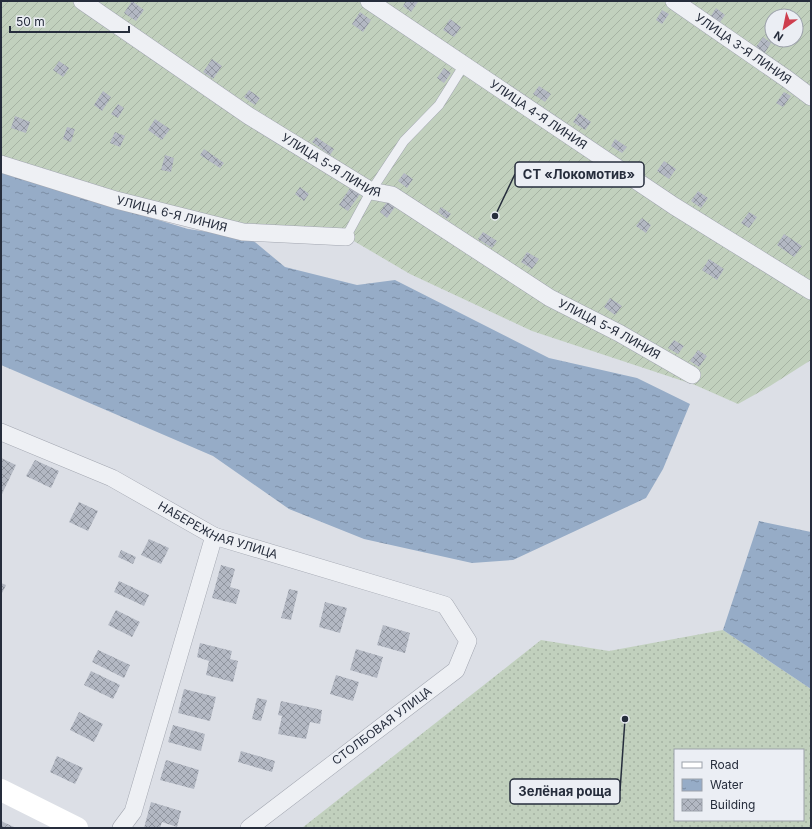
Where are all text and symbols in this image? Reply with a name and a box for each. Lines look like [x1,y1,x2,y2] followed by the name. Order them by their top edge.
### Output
[10,8,129,34] scale bar
[764,8,804,48] north arrow
[692,10,794,87] street label: УЛИЦА 3-Я ЛИНИЯ
[16,14,45,29] text: 50 m
[771,28,786,45] text: N
[487,76,590,152] street label: УЛИЦА 4-Я ЛИНИЯ
[279,130,382,200] street label: УЛИЦА 5-Я ЛИНИЯ
[515,162,644,187] callout: СТ «Локомотив»
[523,166,636,182] text: СТ «Локомотив»
[115,192,229,235] street label: УЛИЦА 6-Я ЛИНИЯ
[556,296,663,362] street label: УЛИЦА 5-Я ЛИНИЯ
[156,498,280,562] street label: НАБЕРЕЖНАЯ УЛИЦА
[329,683,435,768] street label: СТОЛБОВАЯ УЛИЦА
[674,749,804,821] legend
[710,757,739,772] text: Road
[710,777,744,792] text: Water
[510,779,620,804] callout: Зелёная роща
[518,783,612,799] text: Зелёная роща
[710,797,755,812] text: Building

